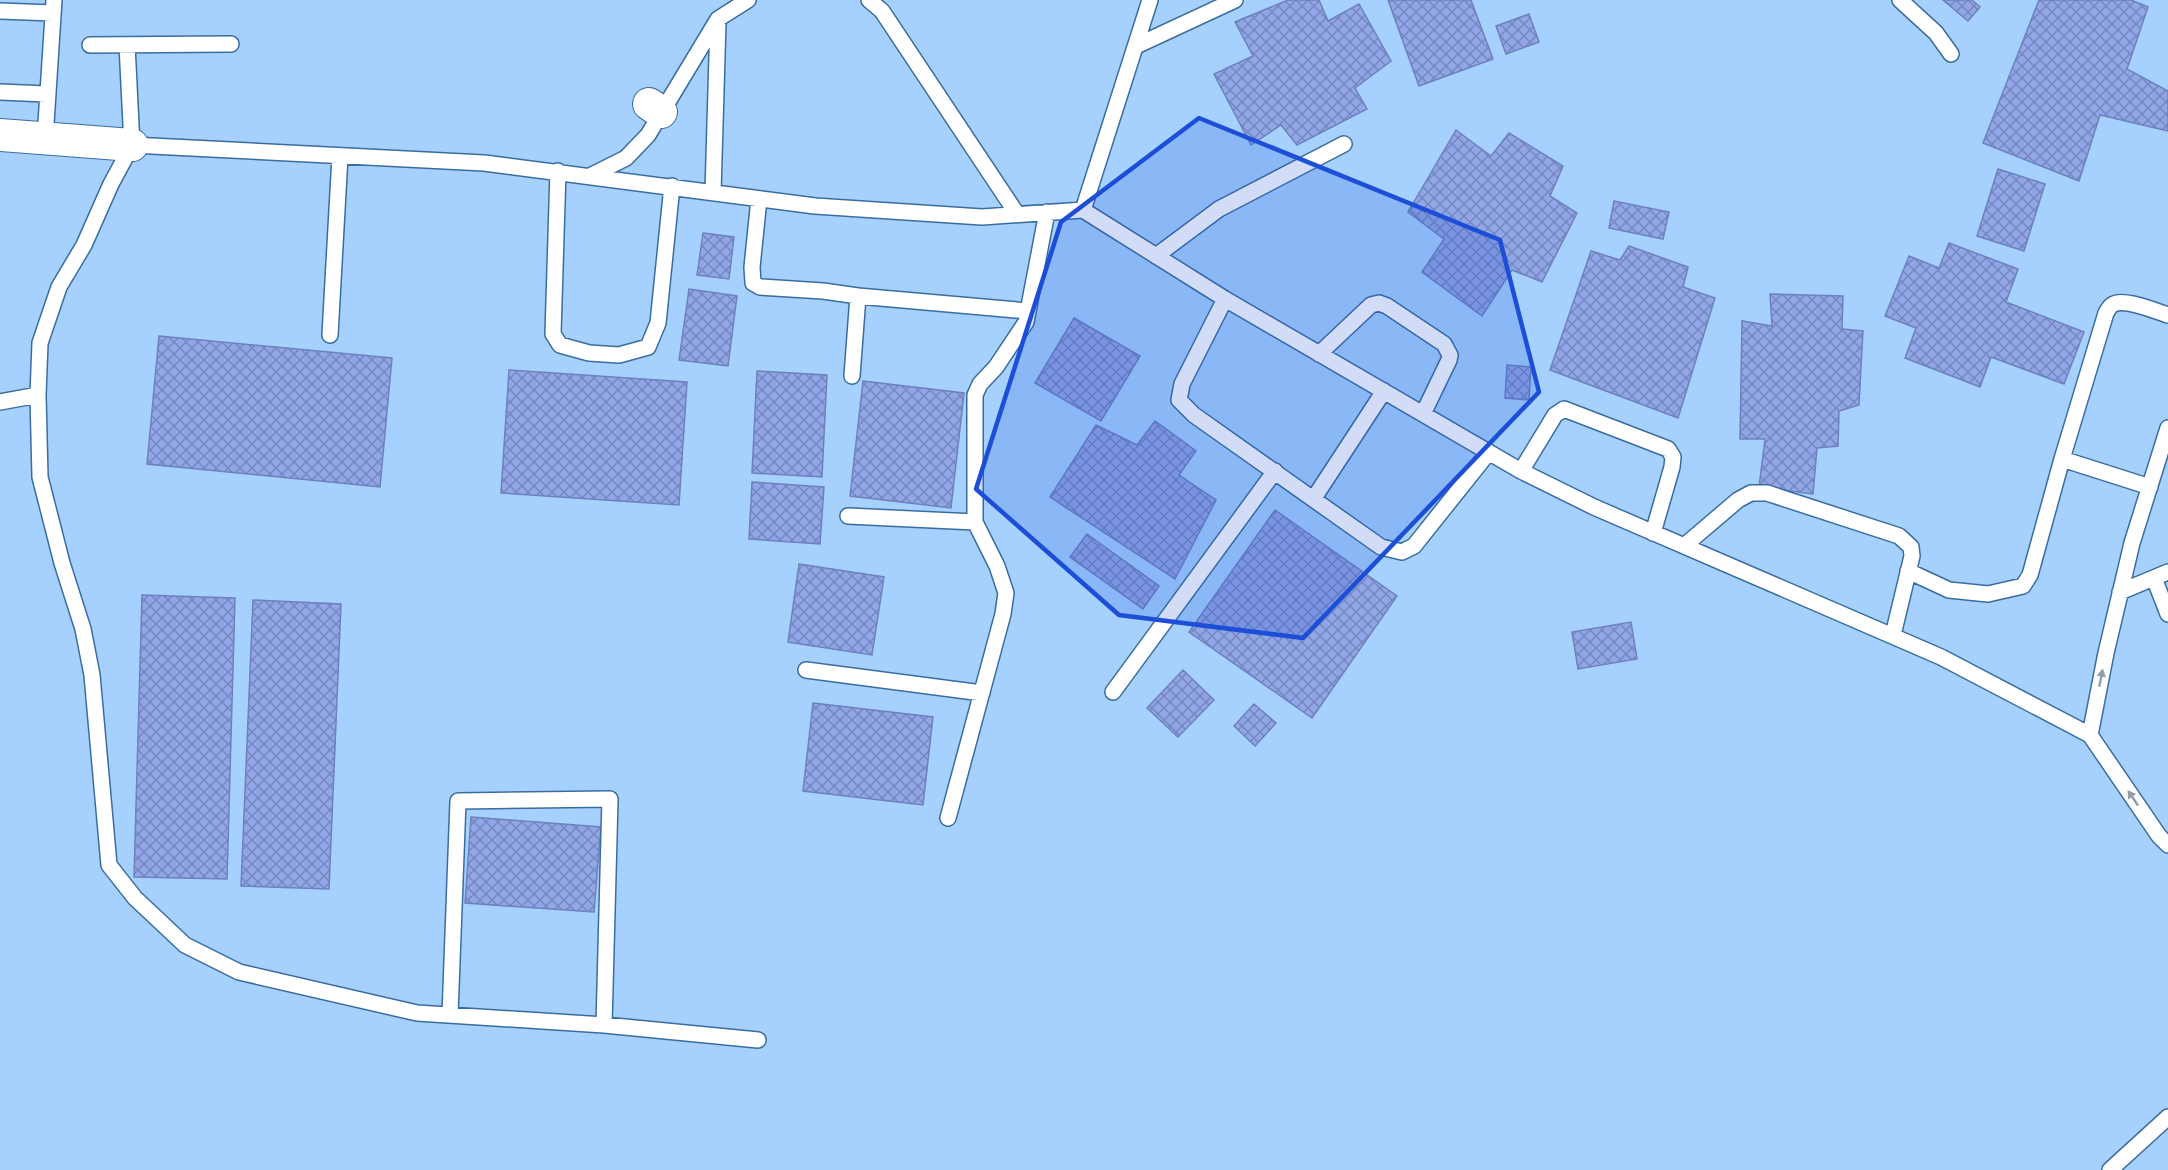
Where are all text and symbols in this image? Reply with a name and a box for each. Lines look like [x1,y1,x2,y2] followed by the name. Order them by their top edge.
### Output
[2097,668,2106,687] one-way arrow
[2127,791,2139,807] one-way arrow

